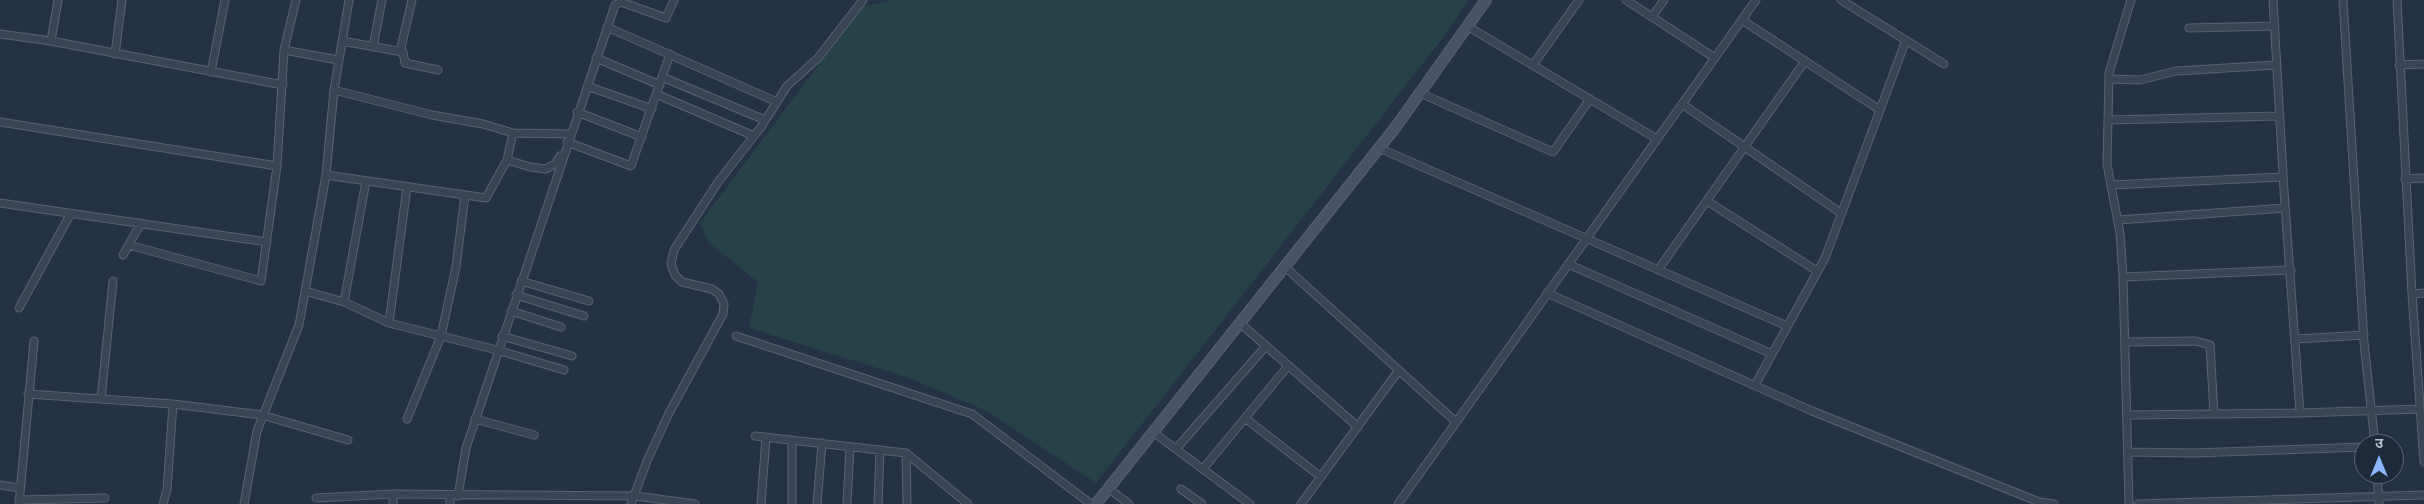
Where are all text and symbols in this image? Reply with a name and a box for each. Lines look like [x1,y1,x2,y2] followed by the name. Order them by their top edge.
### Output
[2354,434,2404,484] north arrow
[2375,436,2383,453] text: उ

